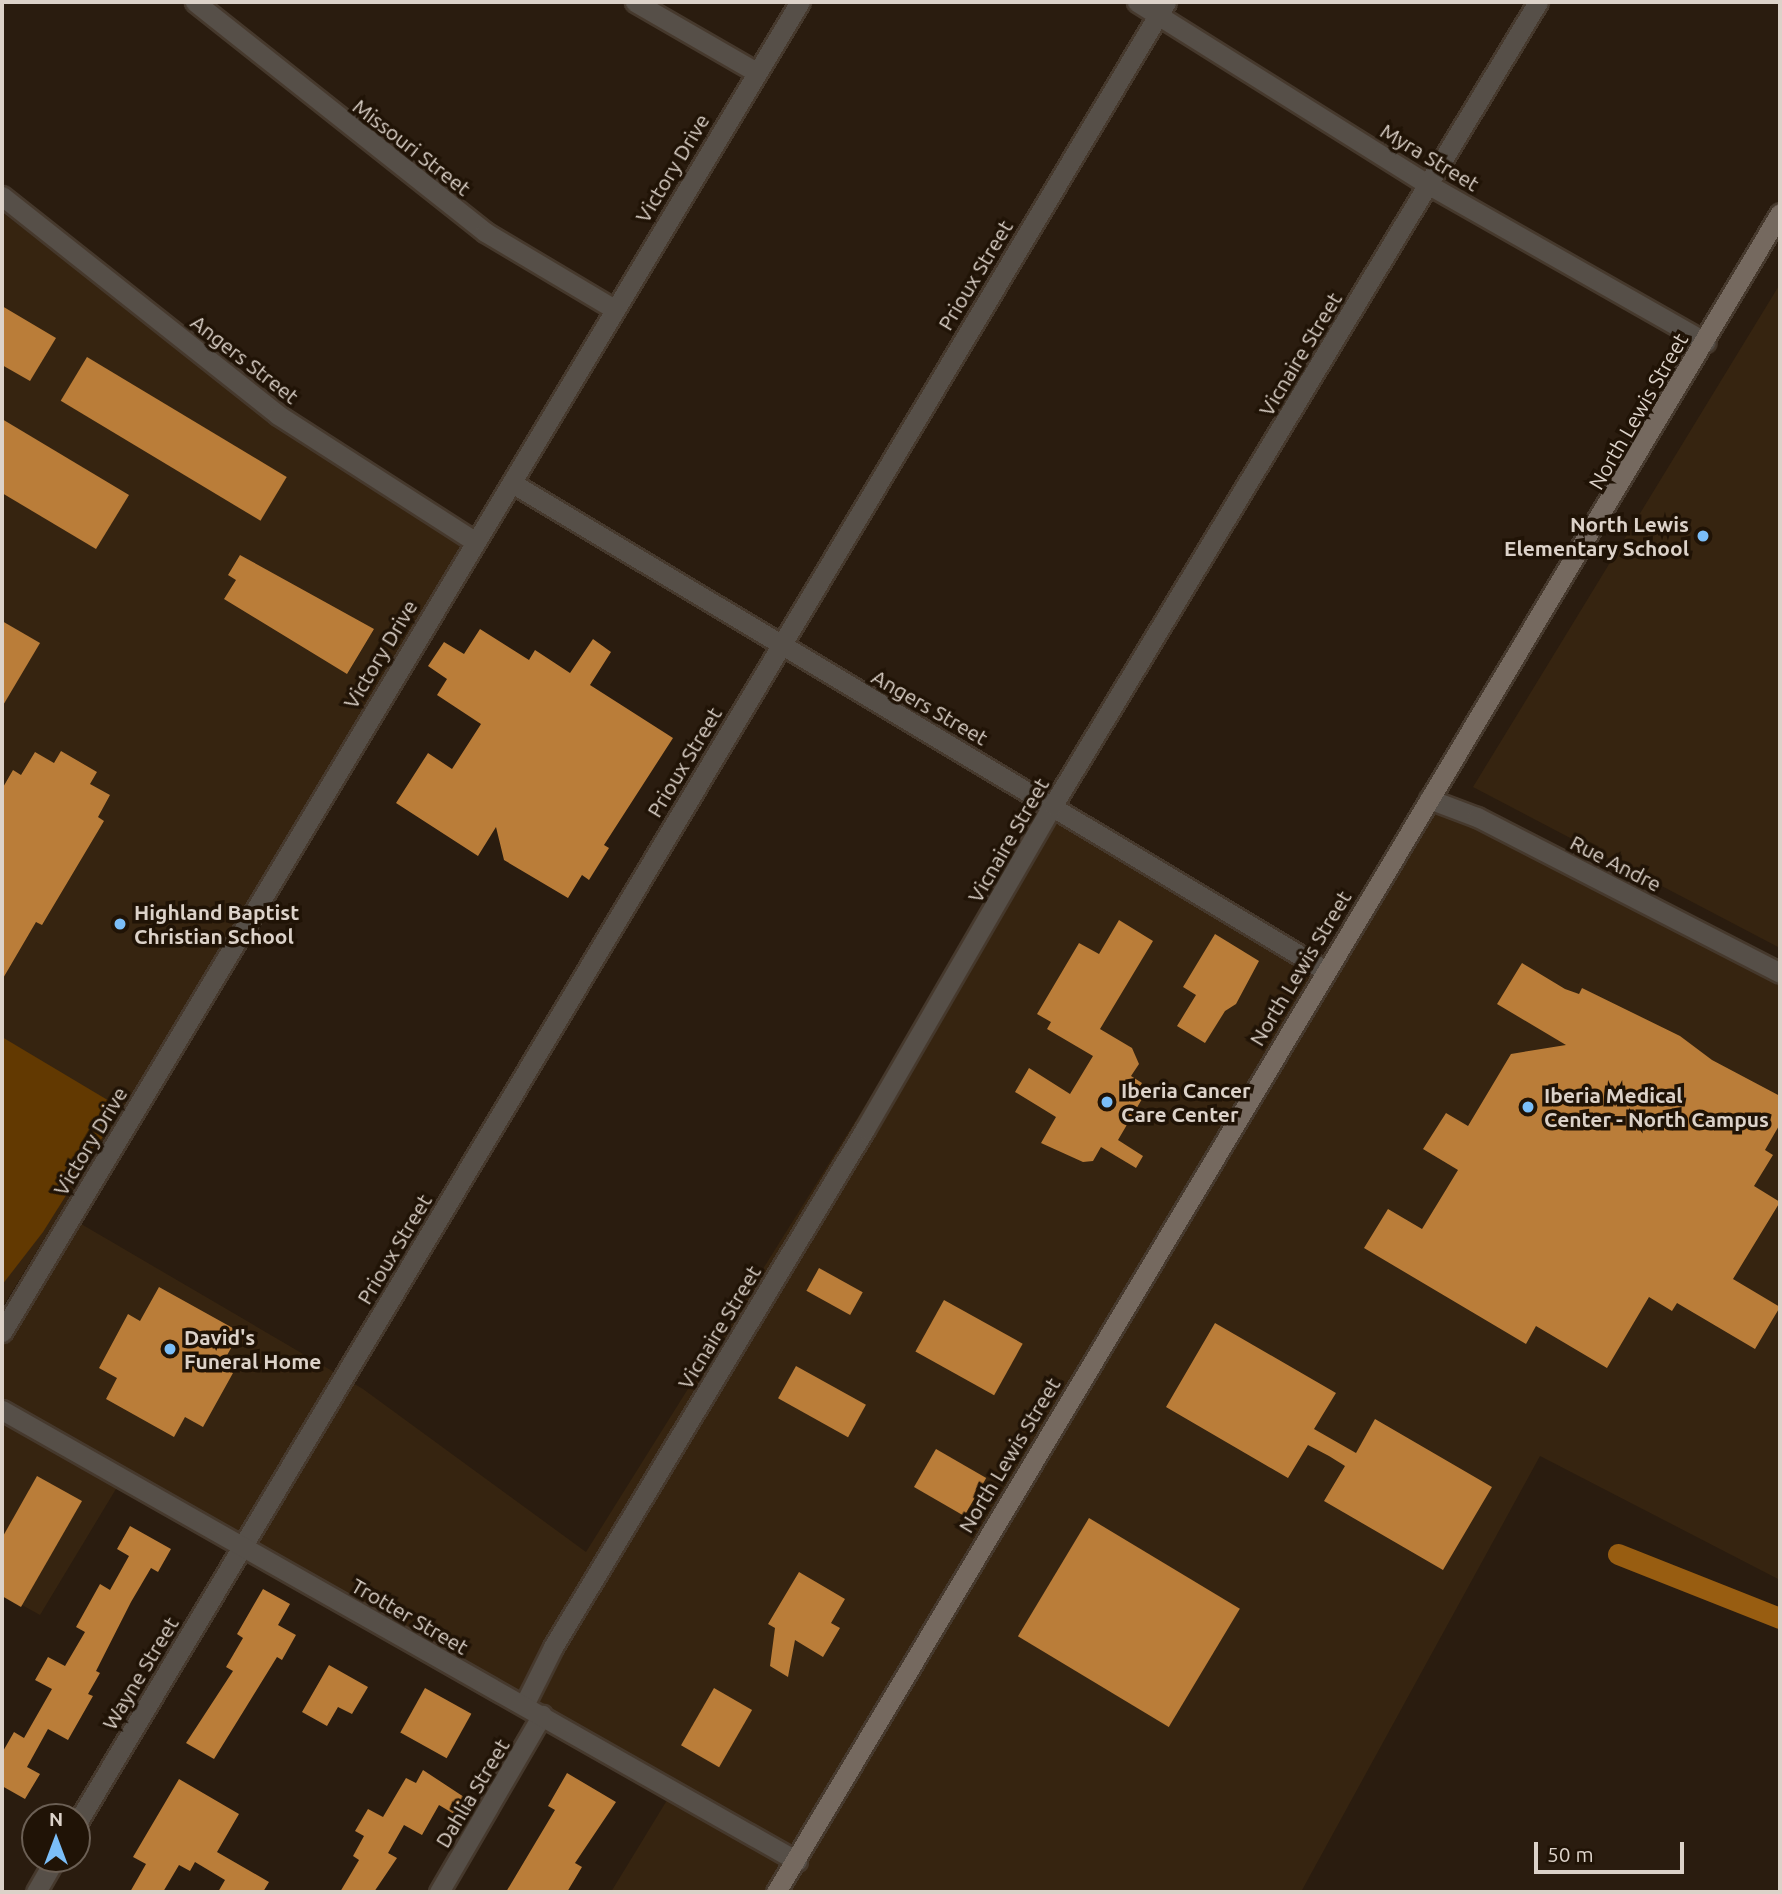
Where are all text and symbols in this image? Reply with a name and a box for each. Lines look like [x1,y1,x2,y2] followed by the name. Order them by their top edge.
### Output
[348,93,476,201] street label: Missouri Street
[630,109,714,227] street label: Victory Drive
[1376,118,1484,196] street label: Myra Street
[932,215,1018,335] street label: Prioux Street
[1253,288,1347,420] street label: Vicnaire Street
[186,309,304,409] street label: Angers Street
[1583,328,1693,494] street label: North Lewis Street
[1504,511,1689,561] place label: North Lewis Elementary School
[1695,528,1711,544] marker: North Lewis Elementary School
[338,595,422,713] street label: Victory Drive
[867,664,993,750] street label: Angers Street
[641,702,727,822] street label: Prioux Street
[962,773,1054,907] street label: Vicnaire Street
[1566,829,1666,897] street label: Rue Andre
[1244,886,1356,1050] street label: North Lewis Street
[134,899,299,949] place label: Highland Baptist Christian School
[112,916,128,932] marker: Highland Baptist Christian School
[1121,1077,1251,1127] place label: Iberia Cancer Care Center
[48,1082,132,1200] street label: Victory Drive
[1544,1082,1769,1132] place label: Iberia Medical Center - North Campus
[1099,1094,1115,1110] marker: Iberia Cancer Care Center
[1518,1097,1538,1117] marker: Iberia Medical Center - North Campus
[351,1189,437,1309] street label: Prioux Street
[672,1261,766,1393] street label: Vicnaire Street
[184,1324,321,1374] place label: David's Funeral Home
[162,1341,178,1357] marker: David's Funeral Home
[953,1373,1065,1537] street label: North Lewis Street
[347,1572,473,1660] street label: Trotter Street
[97,1612,183,1734] street label: Wayne Street
[430,1734,514,1852] street label: Dahlia Street
[21,1803,91,1873] north arrow
[49,1808,63,1830] text: N
[1537,1828,1688,1872] scale bar
[1547,1842,1594,1866] text: 50 m

